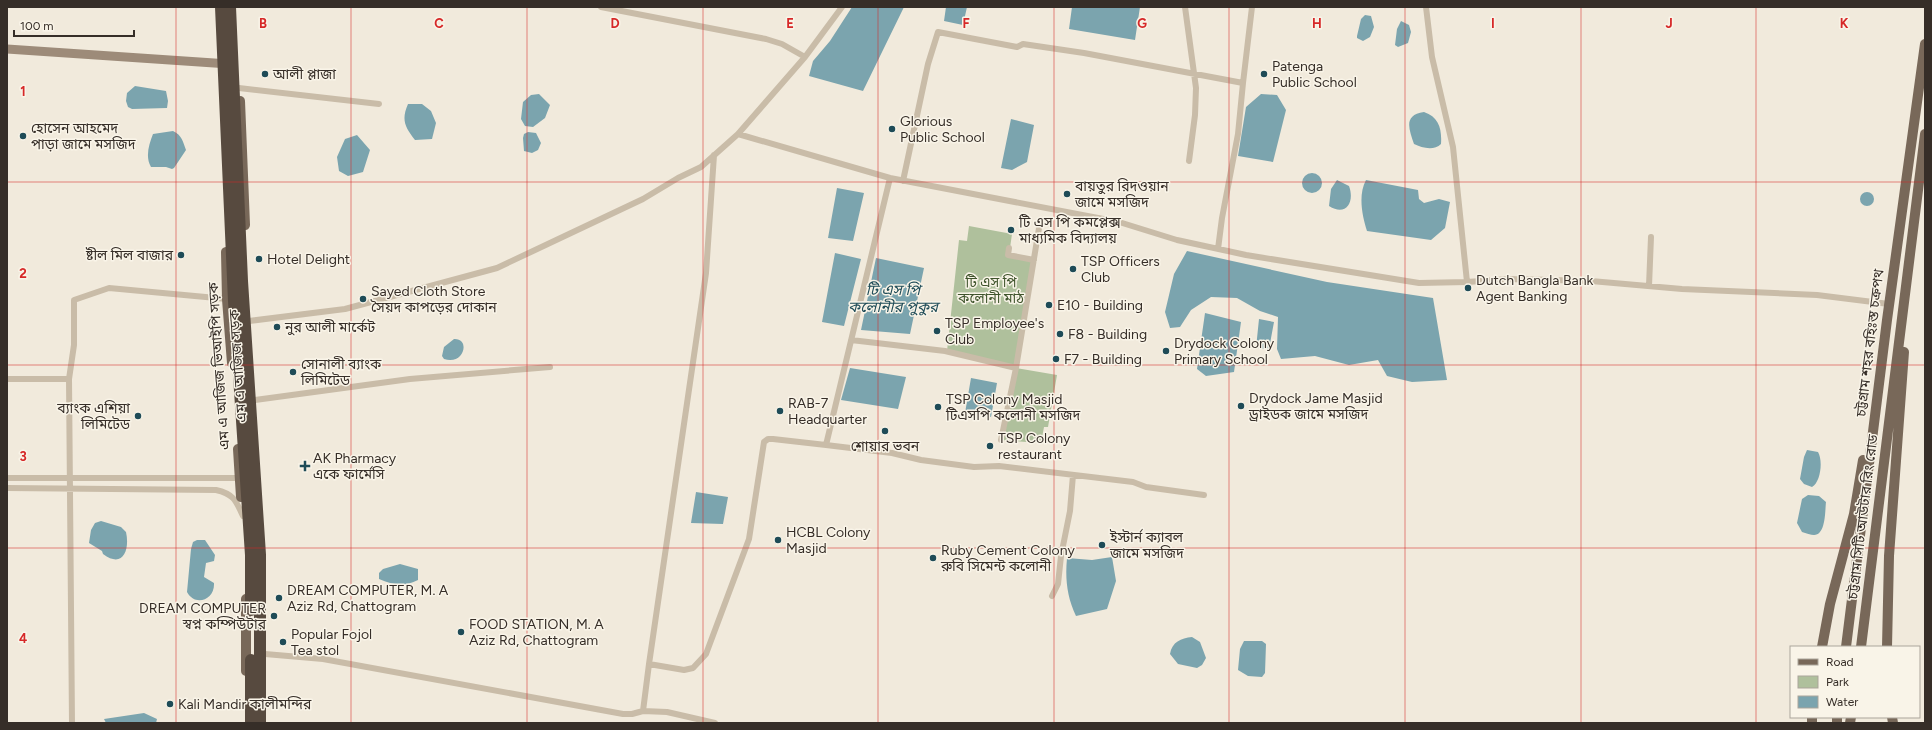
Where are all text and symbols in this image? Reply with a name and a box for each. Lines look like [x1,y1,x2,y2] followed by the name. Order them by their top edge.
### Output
[14,12,134,38] scale bar
[259,16,267,31] text: B
[434,16,444,31] text: C
[610,16,620,31] text: D
[786,16,794,31] text: E
[962,16,970,31] text: F
[1137,16,1147,31] text: G
[1312,16,1322,31] text: H
[1491,16,1495,31] text: I
[1665,16,1673,31] text: J
[1840,16,1849,31] text: K
[20,19,54,33] text: 100 m
[1272,58,1357,91] place label: Patenga Public School
[272,66,336,83] place label: আলী প্লাজা
[260,69,270,79] marker: আলী প্লাজা
[1259,69,1269,79] marker: Patenga Public School
[20,84,26,99] text: 1
[900,113,985,146] place label: Glorious Public School
[31,120,136,153] place label: হোসেন আহমেদ পাড়া জামে মসজিদ
[887,124,897,134] marker: Glorious Public School
[18,131,28,141] marker: হোসেন আহমেদ পাড়া জামে মসজিদ
[1074,178,1169,211] place label: বায়তুর রিদওয়ান জামে মসজিদ
[1062,189,1072,199] marker: বায়তুর রিদওয়ান জামে মসজিদ
[1018,214,1121,247] place label: টি এস পি কমপ্লেক্স মাধ্যমিক বিদ্যালয়
[1006,225,1016,235] marker: টি এস পি কমপ্লেক্স মাধ্যমিক বিদ্যালয়
[85,247,174,264] place label: ষ্টীল মিল বাজার
[176,250,186,260] marker: ষ্টীল মিল বাজার
[267,251,350,268] place label: Hotel Delight
[1081,253,1160,286] place label: TSP Officers Club
[254,254,264,264] marker: Hotel Delight
[1068,264,1078,274] marker: TSP Officers Club
[19,266,27,281] text: 2
[1852,267,1888,419] street label: চট্টগ্রাম শহর বহিঃস্ত চক্রপথ
[1476,272,1593,305] place label: Dutch Bangla Bank Agent Banking
[957,274,1024,307] park label: টি এস পি কলোনী মাঠ
[205,281,233,450] street label: এম এ আজিজ ভিআইপি সড়ক
[848,281,941,316] water label: টি এস পি কলোনীর পুকুর
[370,283,497,316] place label: Sayed Cloth Store সৈয়দ কাপড়ের দোকান
[1463,283,1473,293] marker: Dutch Bangla Bank Agent Banking
[358,294,368,304] marker: Sayed Cloth Store সৈয়দ কাপড়ের দোকান
[1057,297,1143,314] place label: E10 - Building
[1044,300,1054,310] marker: E10 - Building
[226,308,250,423] street label: এম এ আজিজ সড়ক
[945,315,1044,348] place label: TSP Employee's Club
[284,318,376,336] place label: নুর আলী মার্কেট
[272,322,282,332] marker: নুর আলী মার্কেট
[932,326,942,336] marker: TSP Employee's Club
[1068,326,1147,343] place label: F8 - Building
[1055,329,1065,339] marker: F8 - Building
[1174,335,1275,368] place label: Drydock Colony Primary School
[1161,346,1171,356] marker: Drydock Colony Primary School
[1064,351,1142,368] place label: F7 - Building
[1051,354,1061,364] marker: F7 - Building
[300,356,382,389] place label: সোনালী ব্যাংক লিমিটেড
[288,367,298,377] marker: সোনালী ব্যাংক লিমিটেড
[1248,390,1383,423] place label: Drydock Jame Masjid ড্রাইডক জামে মসজিদ
[945,391,1081,424] place label: TSP Colony Masjid টিএসপি কলোনী মসজিদ
[788,395,867,428] place label: RAB-7 Headquarter
[56,400,131,433] place label: ব্যাংক এশিয়া লিমিটেড
[1236,401,1246,411] marker: Drydock Jame Masjid ড্রাইডক জামে মসজিদ
[933,402,943,412] marker: TSP Colony Masjid টিএসপি কলোনী মসজিদ
[775,406,785,416] marker: RAB-7 Headquarter
[133,411,143,421] marker: ব্যাংক এশিয়া লিমিটেড
[880,426,890,436] marker: শোয়ার ভবন
[998,430,1071,463] place label: TSP Colony restaurant
[1844,432,1882,602] street label: চট্টগ্রাম সিটি আউটার রিং রোড
[851,438,920,455] place label: শোয়ার ভবন
[985,441,995,451] marker: TSP Colony restaurant
[19,449,27,464] text: 3
[313,450,397,483] place label: AK Pharmacy একে ফার্মেসি
[300,461,310,471] marker: AK Pharmacy একে ফার্মেসি
[786,524,871,557] place label: HCBL Colony Masjid
[1109,528,1184,562] place label: ইস্টার্ন ক্যাবল জামে মসজিদ
[773,535,783,545] marker: HCBL Colony Masjid
[1097,540,1107,550] marker: ইস্টার্ন ক্যাবল জামে মসজিদ
[940,542,1075,575] place label: Ruby Cement Colony রুবি সিমেন্ট কলোনী
[928,553,938,563] marker: Ruby Cement Colony রুবি সিমেন্ট কলোনী
[287,582,449,615] place label: DREAM COMPUTER, M. A Aziz Rd, Chattogram
[274,593,284,603] marker: DREAM COMPUTER, M. A Aziz Rd, Chattogram
[139,600,267,633] place label: DREAM COMPUTER স্বপ্ন কম্পিউটার
[269,611,279,621] marker: DREAM COMPUTER স্বপ্ন কম্পিউটার
[469,616,604,649] place label: FOOD STATION, M. A Aziz Rd, Chattogram
[291,626,372,659] place label: Popular Fojol Tea stol
[456,627,466,637] marker: FOOD STATION, M. A Aziz Rd, Chattogram
[19,631,27,646] text: 4
[278,637,288,647] marker: Popular Fojol Tea stol
[1790,646,1920,718] legend
[1826,655,1854,669] text: Road
[1826,675,1849,689] text: Park
[1826,695,1858,709] text: Water
[178,696,312,713] place label: Kali Mandir কালীমন্দির
[165,699,175,709] marker: Kali Mandir কালীমন্দির

